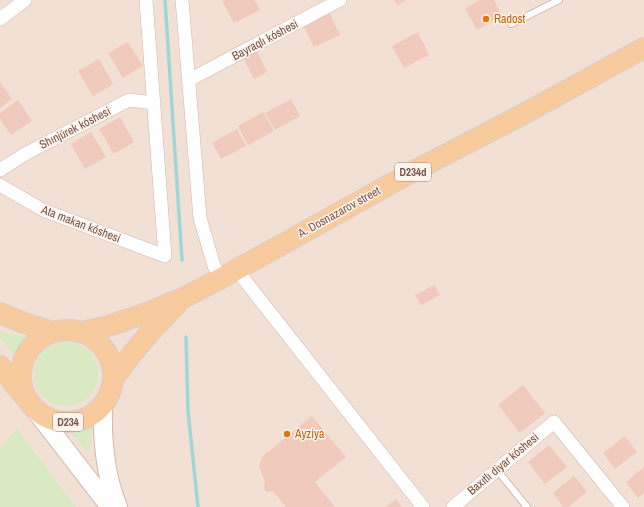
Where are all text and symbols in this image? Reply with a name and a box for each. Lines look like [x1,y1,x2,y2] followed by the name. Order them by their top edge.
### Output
[494,11,525,27] place label: Radost
[481,14,491,24] marker: Radost
[229,16,301,64] street label: Bayraqlı kóshesi
[37,103,113,153] street label: Shınjúrek kóshesi
[395,163,431,181] road number: D234d
[294,183,383,242] street label: A. Dosnazarov street
[38,201,123,246] street label: Ata makan kóshesi
[53,413,83,431] road number: D234
[294,426,325,442] place label: Ayziya
[282,429,292,439] marker: Ayziya
[464,429,542,499] street label: Baxıtlı diyar kóshesi

